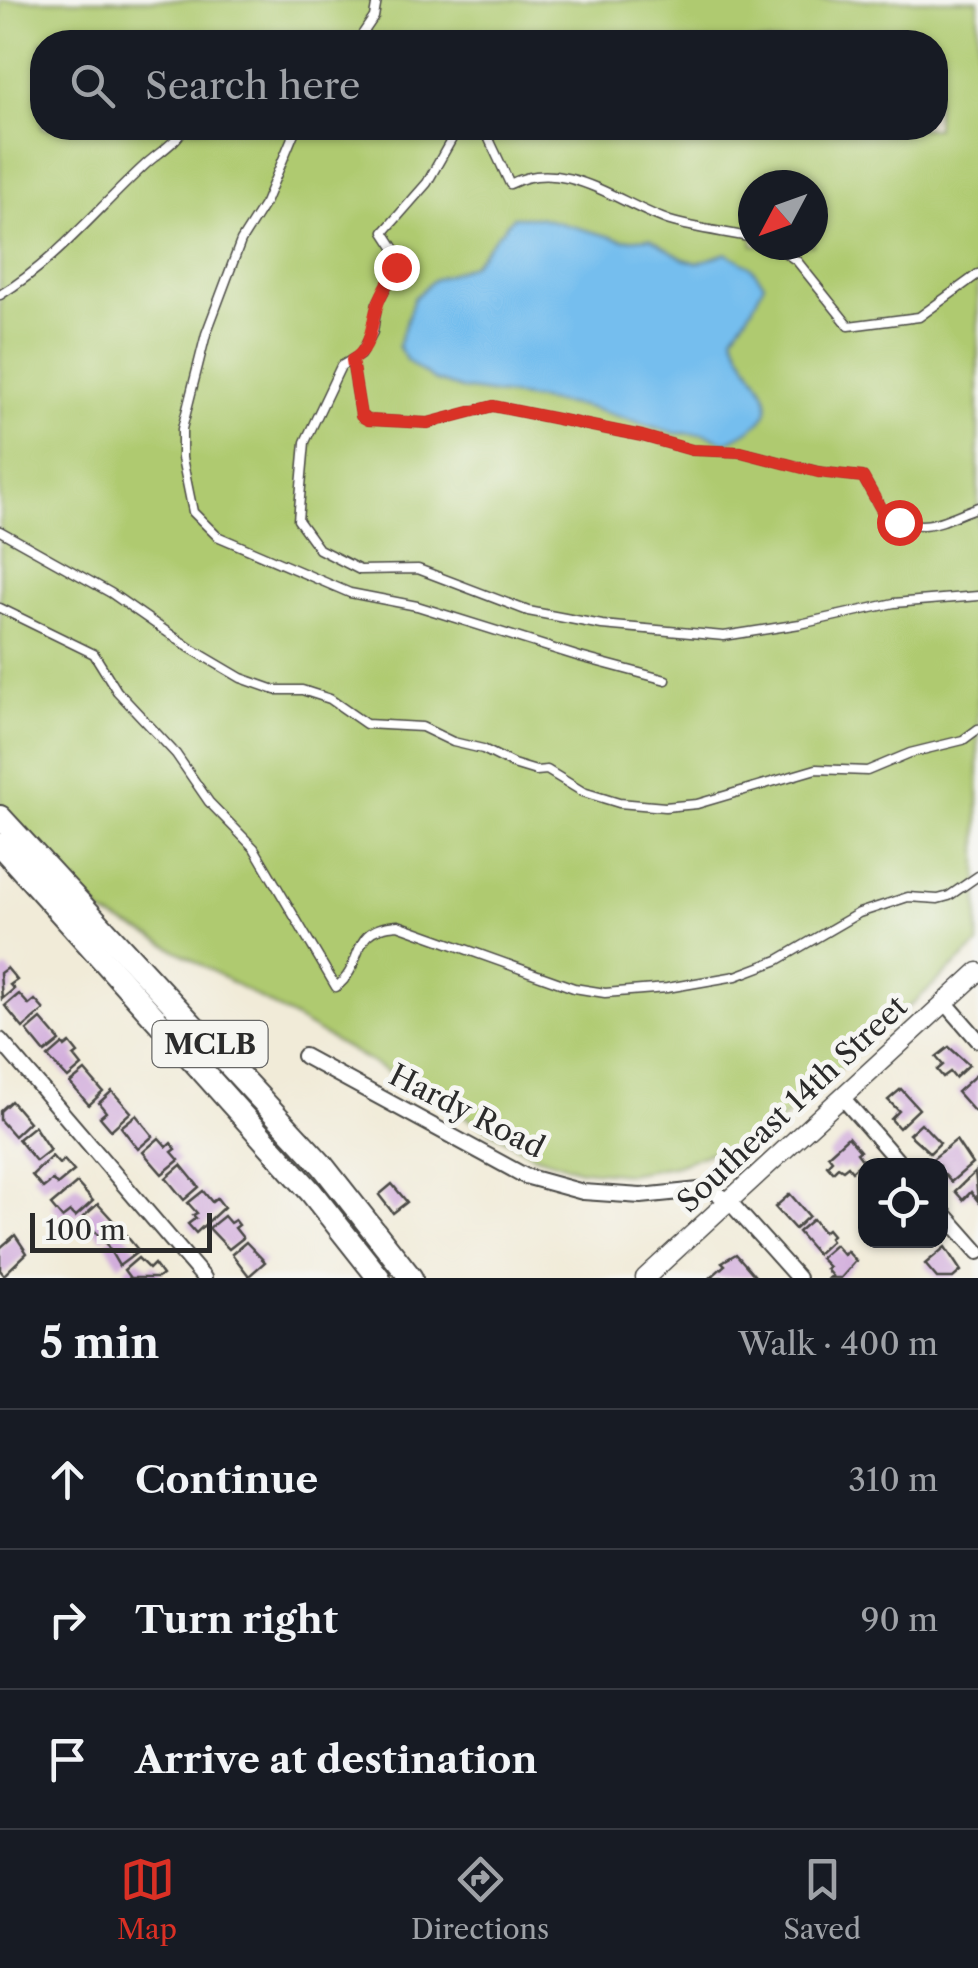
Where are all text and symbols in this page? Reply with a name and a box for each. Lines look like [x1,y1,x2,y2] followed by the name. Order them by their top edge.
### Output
[30,30,948,140] search box
[65,58,120,113] icon: search
[145,62,360,109] text: Search here
[738,170,828,260] north arrow
[374,245,420,291] route end
[877,500,923,546] route start
[669,988,915,1220] street label: Southeast 14th Street
[152,1021,268,1067] road number: MCLB
[383,1056,551,1166] street label: Hardy Road
[858,1158,948,1248] map controls
[858,1158,948,1248] button: locate
[30,1208,212,1252] scale bar
[45,1213,126,1247] text: 100 m
[40,1317,159,1369] text: 5 min
[738,1324,938,1363] text: Walk · 400 m
[40,1452,95,1507] icon: ahead
[135,1456,318,1503] text: Continue
[848,1460,938,1499] text: 310 m
[40,1592,95,1647] icon: right
[135,1596,338,1643] text: Turn right
[861,1600,938,1639] text: 90 m
[40,1732,95,1787] icon: arrive
[135,1736,538,1783] text: Arrive at destination
[117,1852,177,1946] tab: Map
[411,1852,549,1946] tab: Directions
[783,1852,861,1946] tab: Saved

